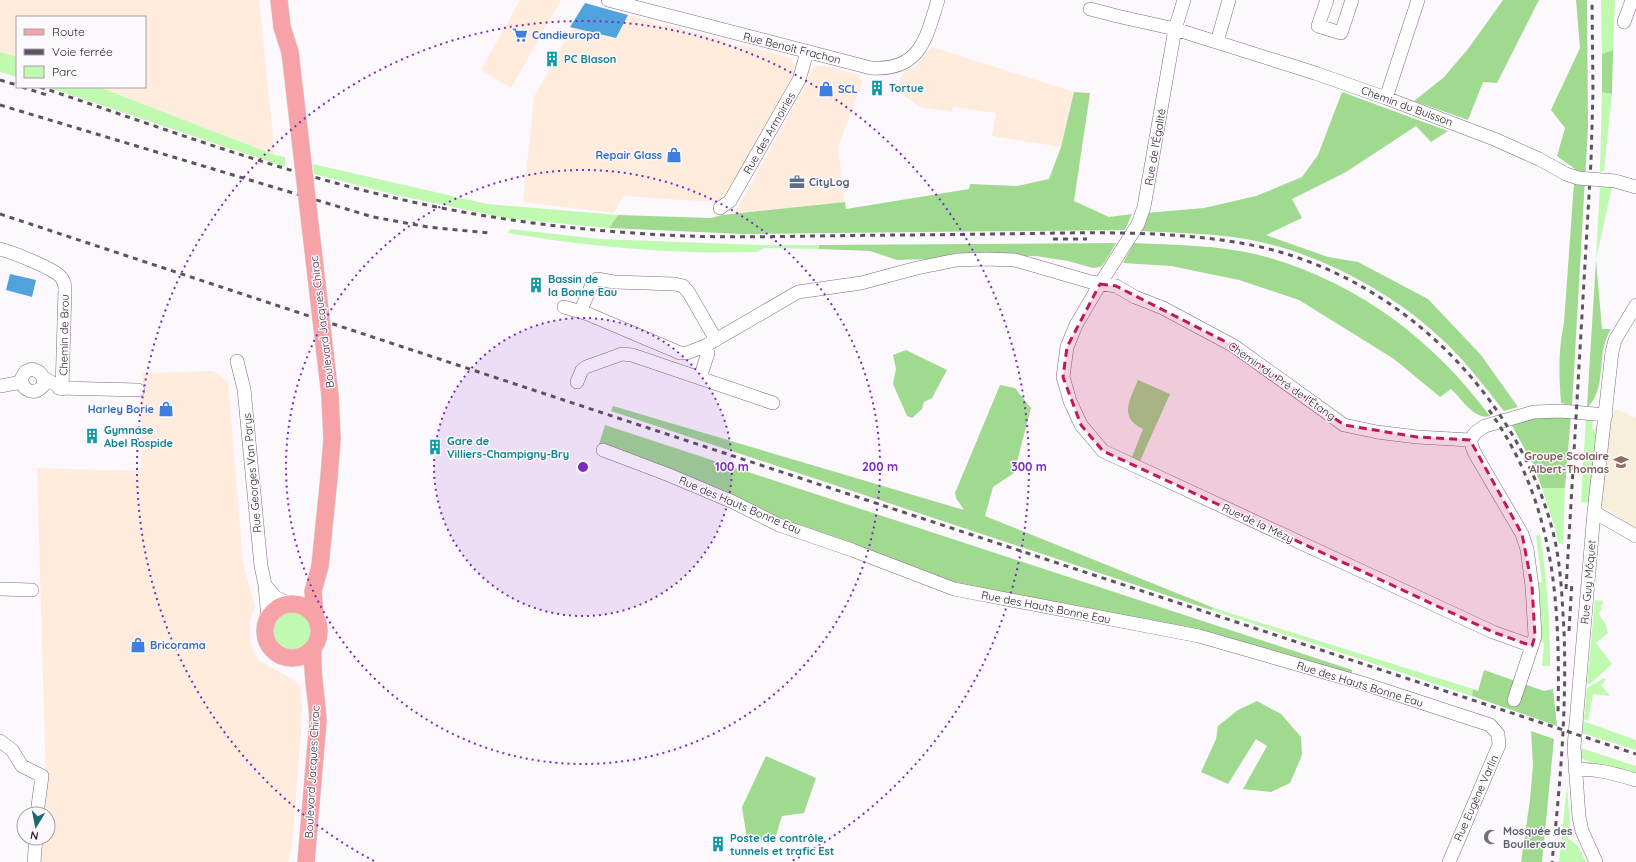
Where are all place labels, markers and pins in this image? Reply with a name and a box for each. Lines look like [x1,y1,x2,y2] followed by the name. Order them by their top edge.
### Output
[511,26,529,44] supermarket icon: Candieuropa
[532,28,600,42] place label: Candieuropa
[543,50,561,68] building icon: PC Blason
[564,52,616,66] place label: PC Blason
[868,79,886,97] building icon: Tortue
[817,80,835,98] shop icon: SCL
[889,81,924,95] place label: Tortue
[838,82,858,96] place label: SCL
[665,146,683,164] shop icon: Repair Glass
[596,148,662,162] place label: Repair Glass
[788,173,806,191] office icon: CityLog
[809,175,850,189] place label: CityLog
[548,272,617,299] place label: Bassin de la Bonne Eau
[527,276,545,294] building icon: Bassin de la Bonne Eau
[157,400,175,418] shop icon: Harley Borie
[88,402,155,416] place label: Harley Borie
[104,423,174,450] place label: Gymnase Abel Rospide
[83,427,101,445] building icon: Gymnase Abel Rospide
[447,434,569,461] place label: Gare de Villiers-Champigny-Bry
[426,438,444,456] building icon: Gare de Villiers-Champigny-Bry
[1524,449,1610,476] place label: Groupe Scolaire Albert-Thomas
[1612,453,1630,471] school or university icon: Groupe Scolaire Albert-Thomas
[576,460,590,474] centre of rings
[129,636,147,654] shop icon: Bricorama
[150,638,206,652] place label: Bricorama
[1503,824,1572,851] place label: Mosquée des Boullereaux
[1482,828,1500,846] mosque icon: Mosquée des Boullereaux
[730,831,834,858] place label: Poste de contrôle tunnels et trafic Est
[709,835,727,853] building icon: Poste de contrôle tunnels et trafic Est

